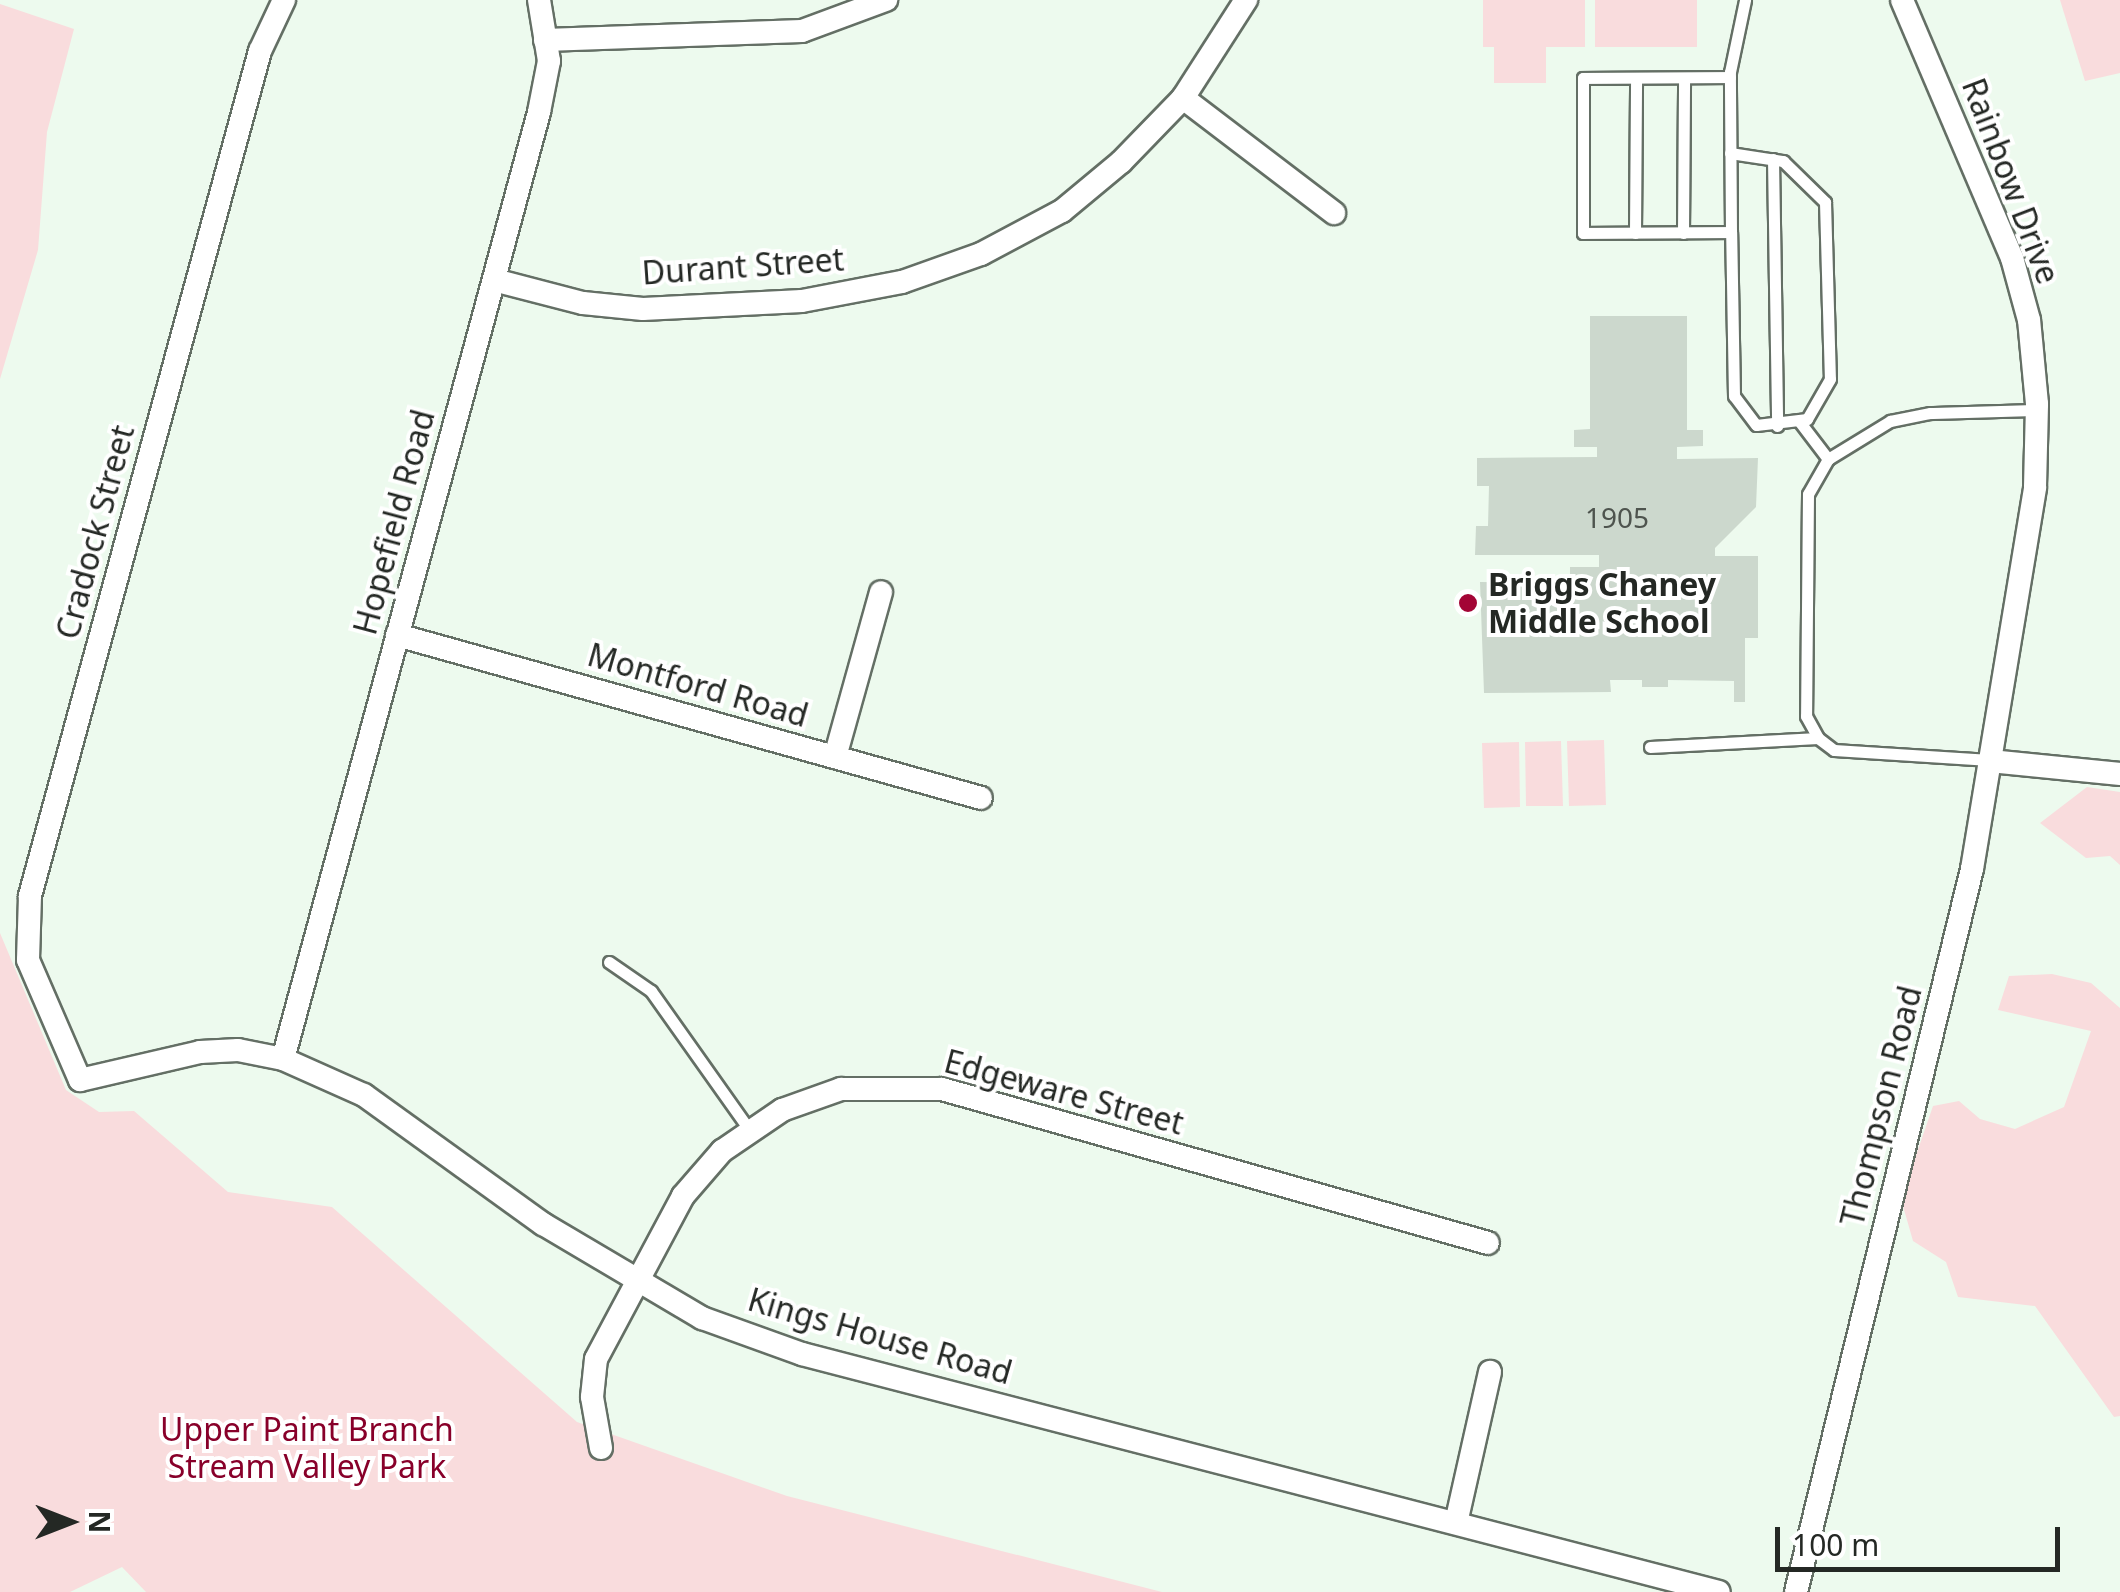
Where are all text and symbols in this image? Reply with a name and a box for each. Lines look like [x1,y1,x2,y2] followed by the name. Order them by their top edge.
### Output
[1954,73,2068,289] street label: Rainbow Drive
[641,240,845,292] street label: Durant Street
[346,405,442,639] street label: Hopefield Road
[48,421,142,643] street label: Cradock Street
[1585,500,1649,534] house number: 1905
[1488,566,1716,641] place label: Briggs Chaney Middle School
[1457,592,1479,614] marker: Briggs Chaney Middle School
[583,635,813,735] street label: Montford Road
[1833,982,1929,1230] street label: Thompson Road
[940,1042,1188,1142] street label: Edgeware Street
[744,1280,1016,1392] street label: Kings House Road
[160,1411,454,1486] park label: Upper Paint Branch Stream Valley Park
[20,1472,120,1572] north arrow
[1780,1507,2065,1569] scale bar
[81,1511,119,1533] text: N
[1792,1524,1879,1565] text: 100 m

